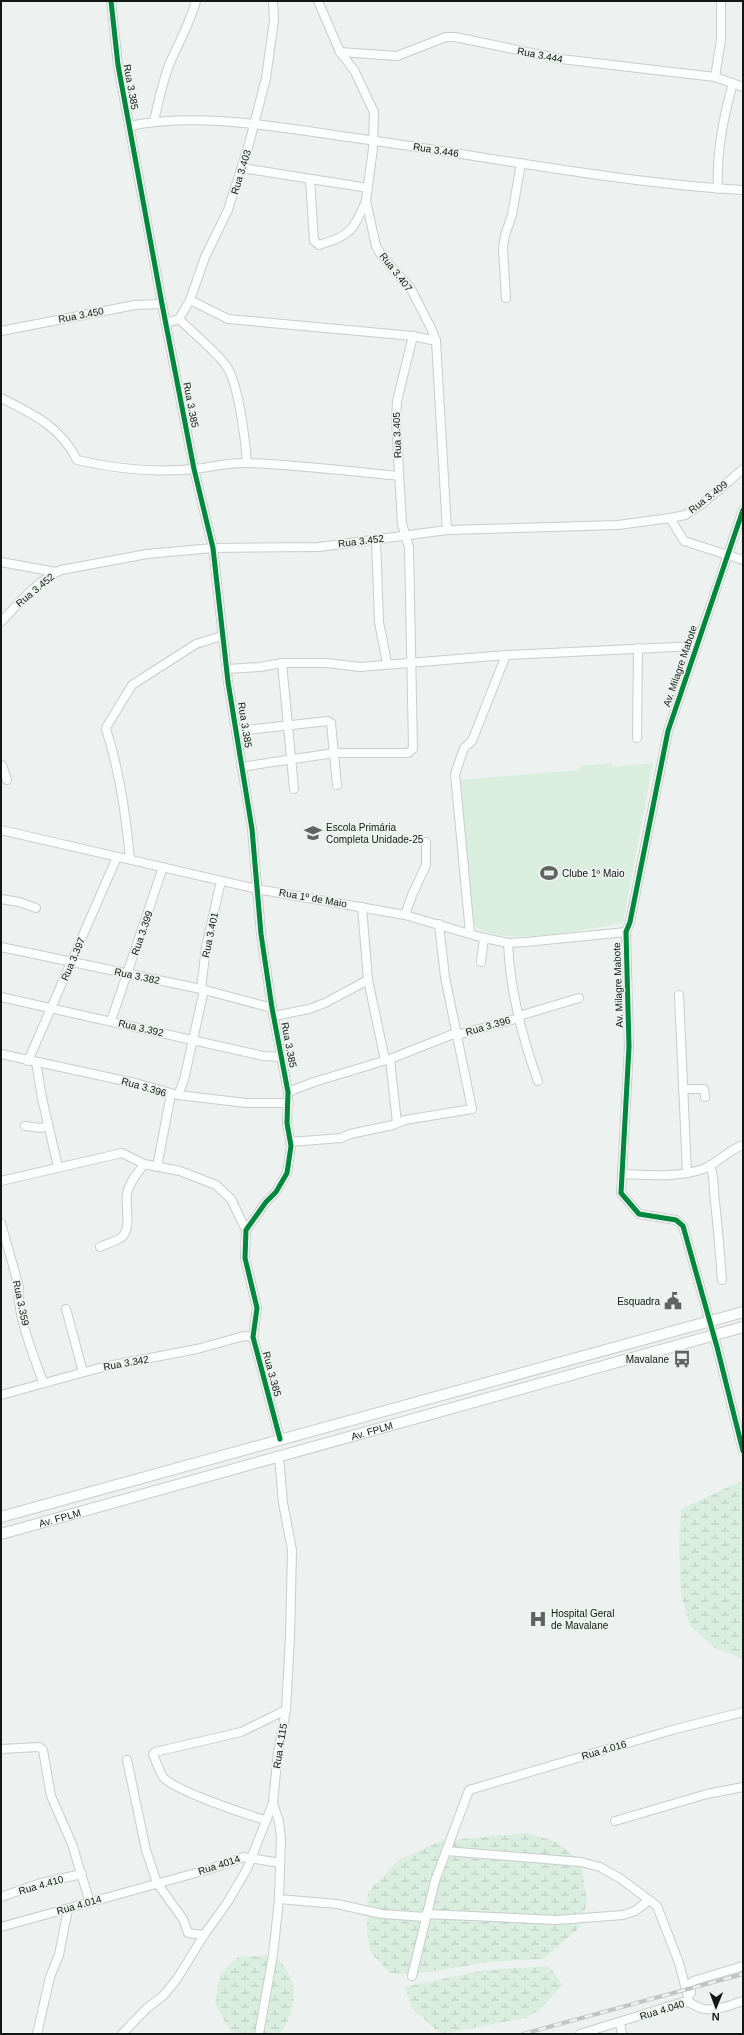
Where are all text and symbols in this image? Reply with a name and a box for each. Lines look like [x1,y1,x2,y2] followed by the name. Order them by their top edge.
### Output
[516,45,564,65] street label: Rua 3.444
[122,63,140,111] street label: Rua 3.385
[412,141,460,159] street label: Rua 3.446
[229,148,253,196] street label: Rua 3.403
[377,250,415,294] street label: Rua 3.407
[57,305,105,325] street label: Rua 3.450
[181,381,201,429] street label: Rua 3.385
[391,411,403,458] street label: Rua 3.405
[686,478,730,516] street label: Rua 3.409
[337,533,385,549] street label: Rua 3.452
[14,571,57,609] street label: Rua 3.452
[661,624,699,708] street label: Av. Milagre Mabote
[236,701,254,749] street label: Rua 3.385
[326,822,424,845] place label: Escola Primária Completa Unidade-25
[303,823,323,843] school or university icon: Escola Primária Completa Unidade-25
[539,863,559,883] sports icon: Clube 1º Maio
[562,868,625,879] place label: Clube 1º Maio
[278,887,348,909] street label: Rua 1º de Maio
[129,909,155,957] street label: Rua 3.399
[200,911,220,959] street label: Rua 3.401
[59,935,87,982] street label: Rua 3.397
[611,942,625,1028] street label: Av. Milagre Mabote
[113,966,161,986] street label: Rua 3.382
[464,1014,512,1038] street label: Rua 3.396
[117,1017,165,1039] street label: Rua 3.392
[279,1021,299,1069] street label: Rua 3.385
[120,1075,168,1099] street label: Rua 3.396
[11,1279,31,1327] street label: Rua 3.359
[663,1291,683,1311] public building icon: Esquadra
[617,1296,660,1307] place label: Esquadra
[672,1349,692,1369] bus stop icon: Mavalane
[261,1350,283,1398] street label: Rua 3.385
[102,1354,150,1372] street label: Rua 3.342
[626,1354,669,1365] place label: Mavalane
[350,1419,394,1442] street label: Av. FPLM
[38,1507,82,1529] street label: Av. FPLM
[551,1608,614,1631] place label: Hospital Geral de Mavalane
[528,1609,548,1629] hospital icon: Hospital Geral de Mavalane
[271,1722,289,1769] street label: Rua 4.115
[580,1738,628,1762] street label: Rua 4.016
[197,1853,242,1877] street label: Rua 4014
[17,1873,65,1897] street label: Rua 4.410
[55,1893,103,1917] street label: Rua 4.014
[696,1987,736,2027] north arrow
[638,1998,686,2022] street label: Rua 4.040
[712,2011,720,2023] text: N

